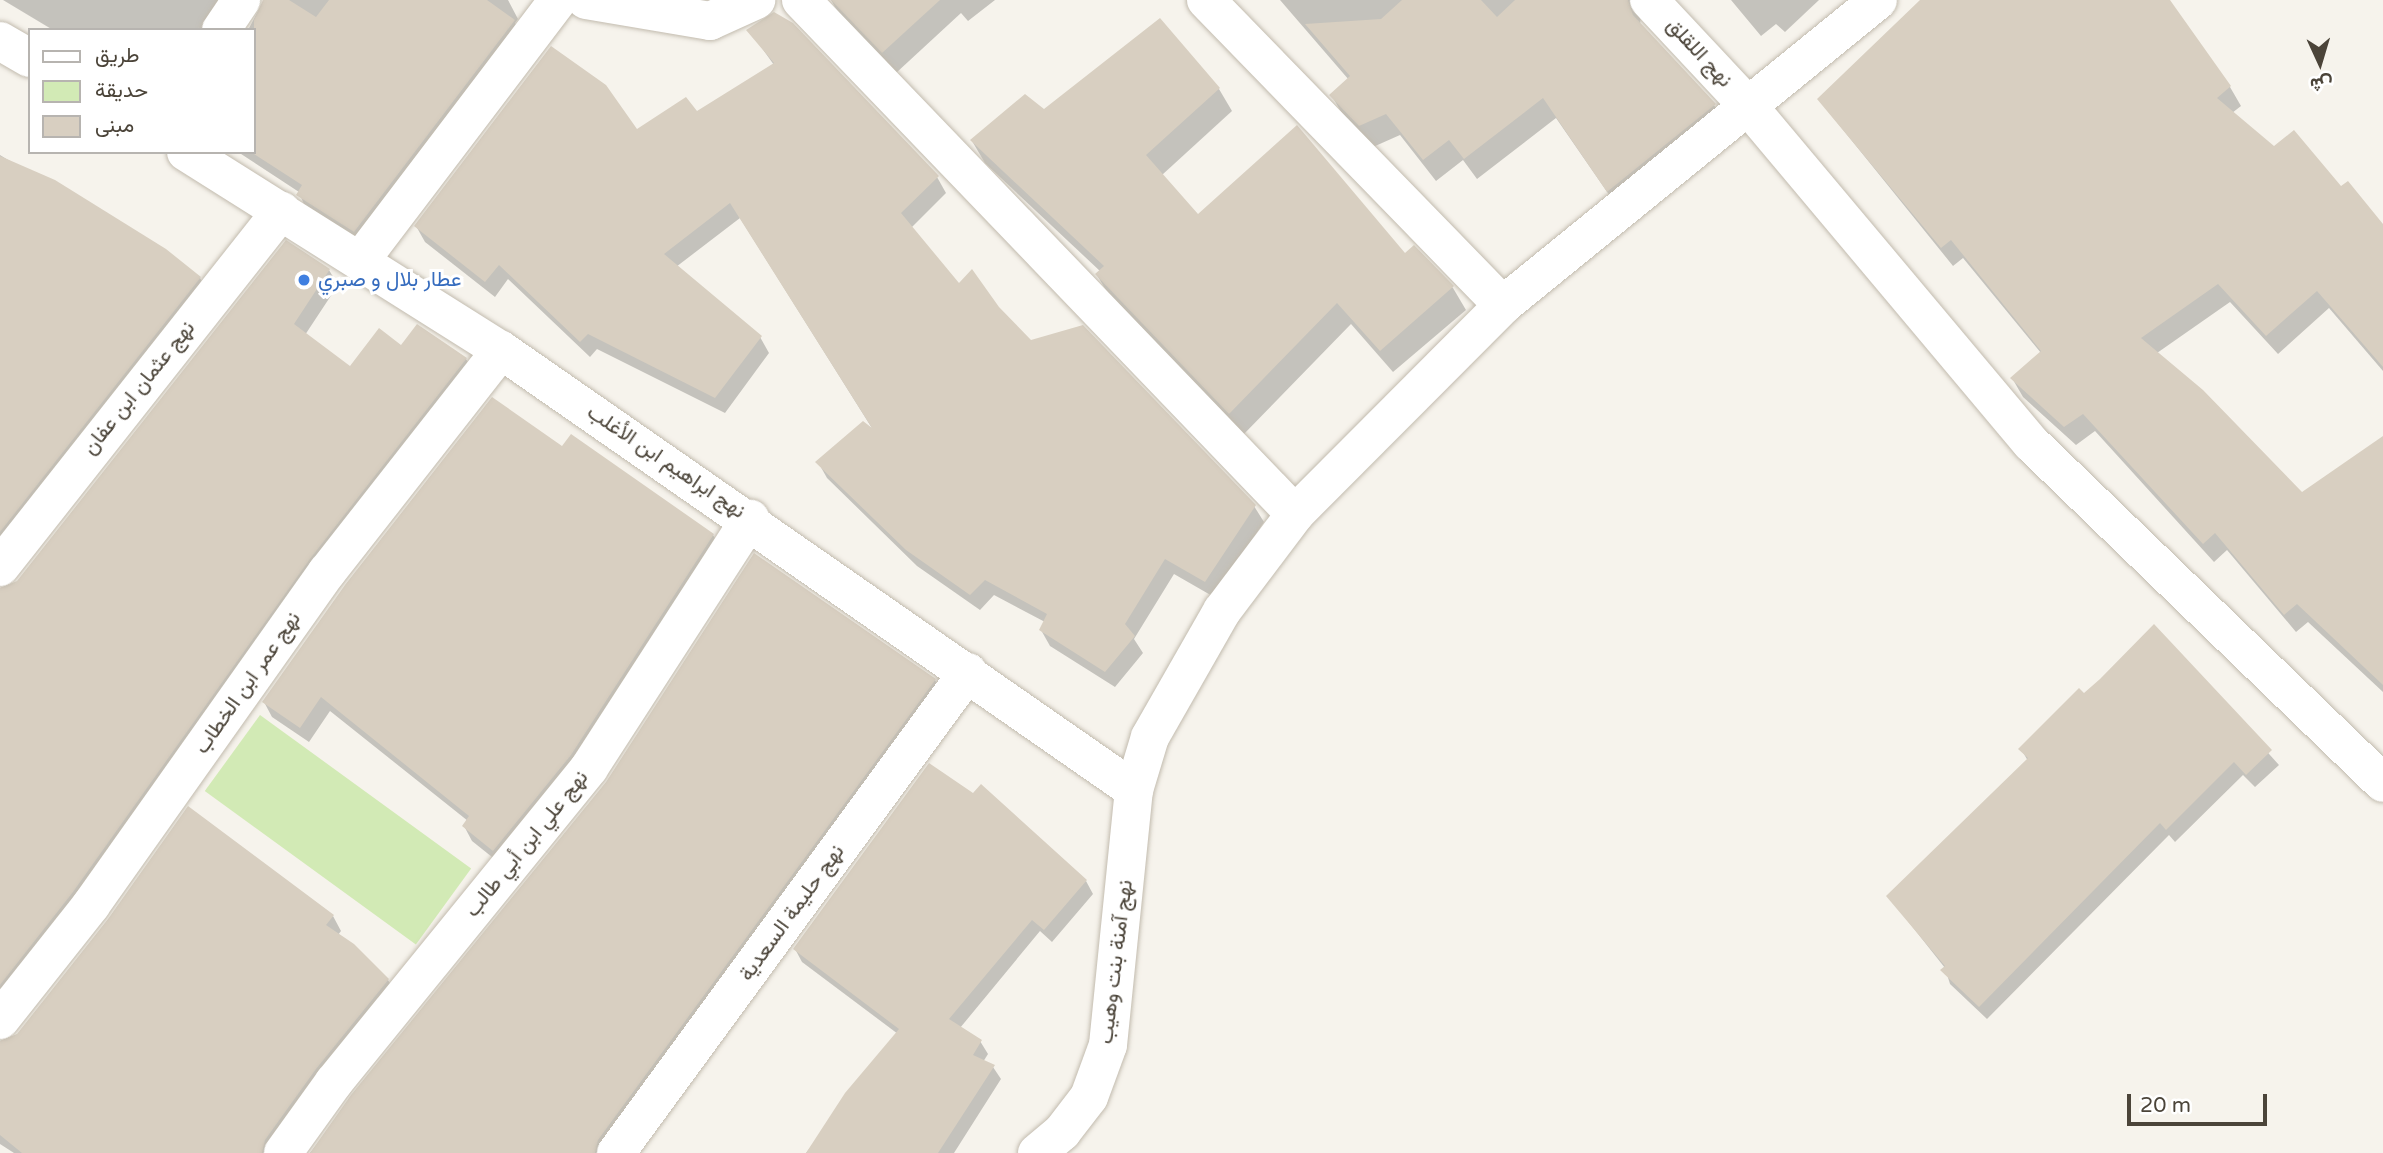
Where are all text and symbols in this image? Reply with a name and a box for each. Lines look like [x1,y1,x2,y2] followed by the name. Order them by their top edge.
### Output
[1661,13,1737,93] street label: نهج اللقلق
[28,28,256,154] legend
[2285,28,2355,98] north arrow
[95,43,140,68] text: طريق
[2309,72,2334,96] text: ش
[95,78,148,103] text: حديقة
[95,113,134,138] text: مبنى
[318,267,462,293] place label: عطار بلال و صبري
[296,272,312,288] marker: عطار بلال و صبري
[77,316,201,460] street label: نهج عثمان ابن عفان
[582,400,750,524] street label: نهج ابراهيم ابن الأغلب
[190,607,306,759] street label: نهج عمر ابن الخطاب
[460,766,594,922] street label: نهج علي ابن أبي طالب
[734,840,850,986] street label: نهج حليمة السعدية
[1093,879,1139,1045] street label: نهج آمنة بنت وهيب
[2131,1080,2271,1124] scale bar
[2140,1093,2191,1118] text: 20 m

